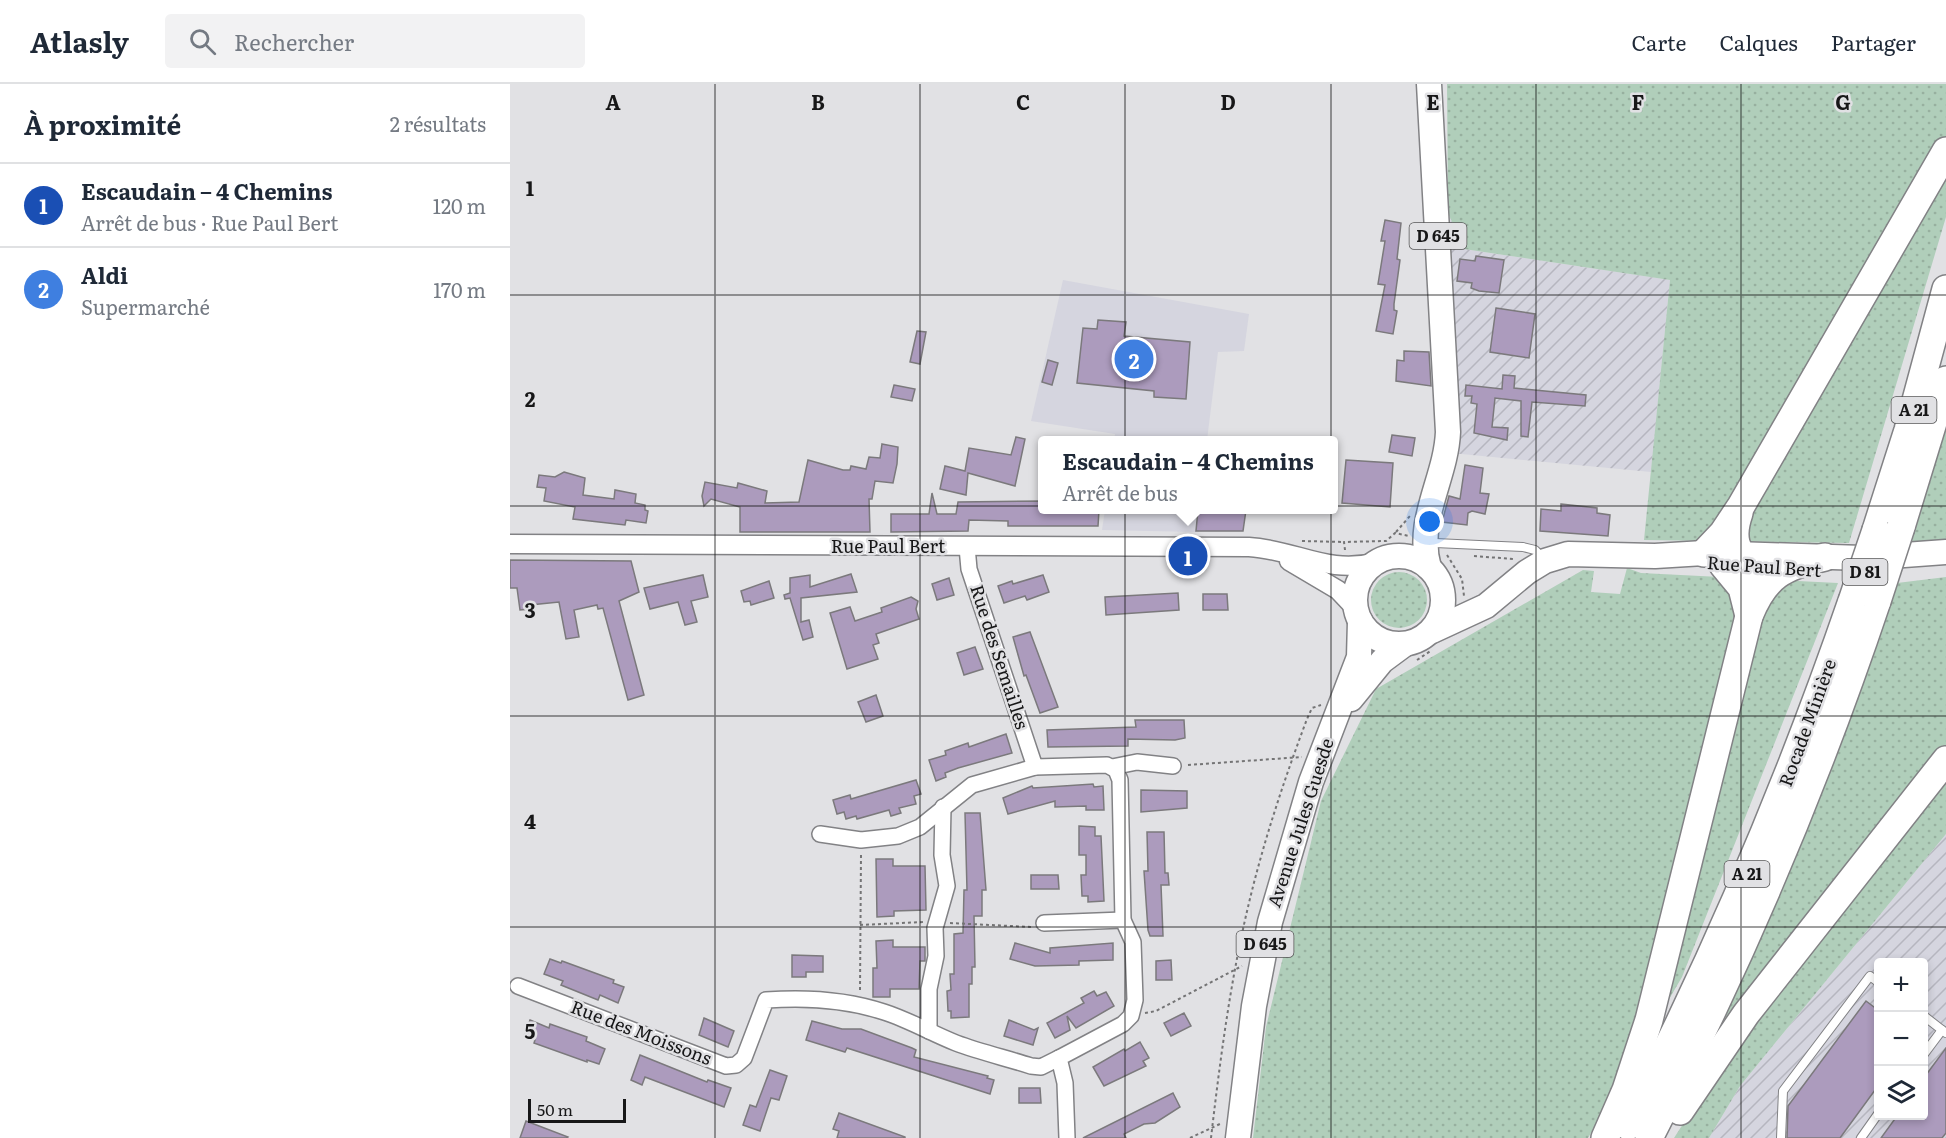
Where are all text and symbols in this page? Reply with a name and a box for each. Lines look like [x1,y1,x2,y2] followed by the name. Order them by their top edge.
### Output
[165,14,585,68] search box
[30,20,129,62] text: Atlasly
[186,25,219,58] icon: search
[234,25,354,58] text: Rechercher
[1632,26,1686,57] text: Carte
[1719,26,1798,57] text: Calques
[1831,26,1916,57] text: Partager
[605,86,621,116] text: A
[811,86,825,116] text: B
[1016,86,1030,116] text: C
[1220,86,1236,116] text: D
[1426,86,1440,116] text: E
[1632,86,1645,116] text: F
[1835,86,1851,116] text: G
[24,104,181,143] text: À proximité
[390,108,486,138] text: 2 résultats
[526,172,534,202] text: 1
[81,174,332,207] text: Escaudain – 4 Chemins
[39,190,48,220] text: 1
[433,190,486,220] text: 120 m
[81,207,338,237] text: Arrêt de bus · Rue Paul Bert
[1410,223,1466,249] road number: D 645
[81,258,128,291] text: Aldi
[38,274,49,304] text: 2
[433,274,486,304] text: 170 m
[81,291,210,321] text: Supermarché
[1114,336,1154,382] pin: 2
[525,383,536,413] text: 2
[1892,397,1936,423] road number: A 21
[1038,436,1338,514] popup
[1062,444,1314,477] text: Escaudain – 4 Chemins
[1062,477,1178,507] text: Arrêt de bus
[1415,507,1444,536] your location
[831,532,946,559] street label: Rue Paul Bert
[1168,534,1208,578] pin: 1
[1706,548,1823,583] street label: Rue Paul Bert
[1842,559,1888,585] road number: D 81
[964,581,1037,732] street label: Rue des Semailles
[524,594,536,624] text: 3
[1771,655,1842,790] street label: Rocade Minière
[1259,734,1340,911] street label: Avenue Jules Guesde
[524,805,536,835] text: 4
[1724,861,1770,887] road number: A 21
[1236,931,1293,957] road number: D 645
[1874,958,1928,1120] map controls
[1874,958,1928,1012] button: +
[567,992,716,1071] street label: Rue des Moissons
[1874,1012,1928,1066] button: −
[525,1015,536,1045] text: 5
[1874,1066,1928,1120] button: layers
[528,1096,626,1124] scale bar
[537,1097,573,1121] text: 50 m

